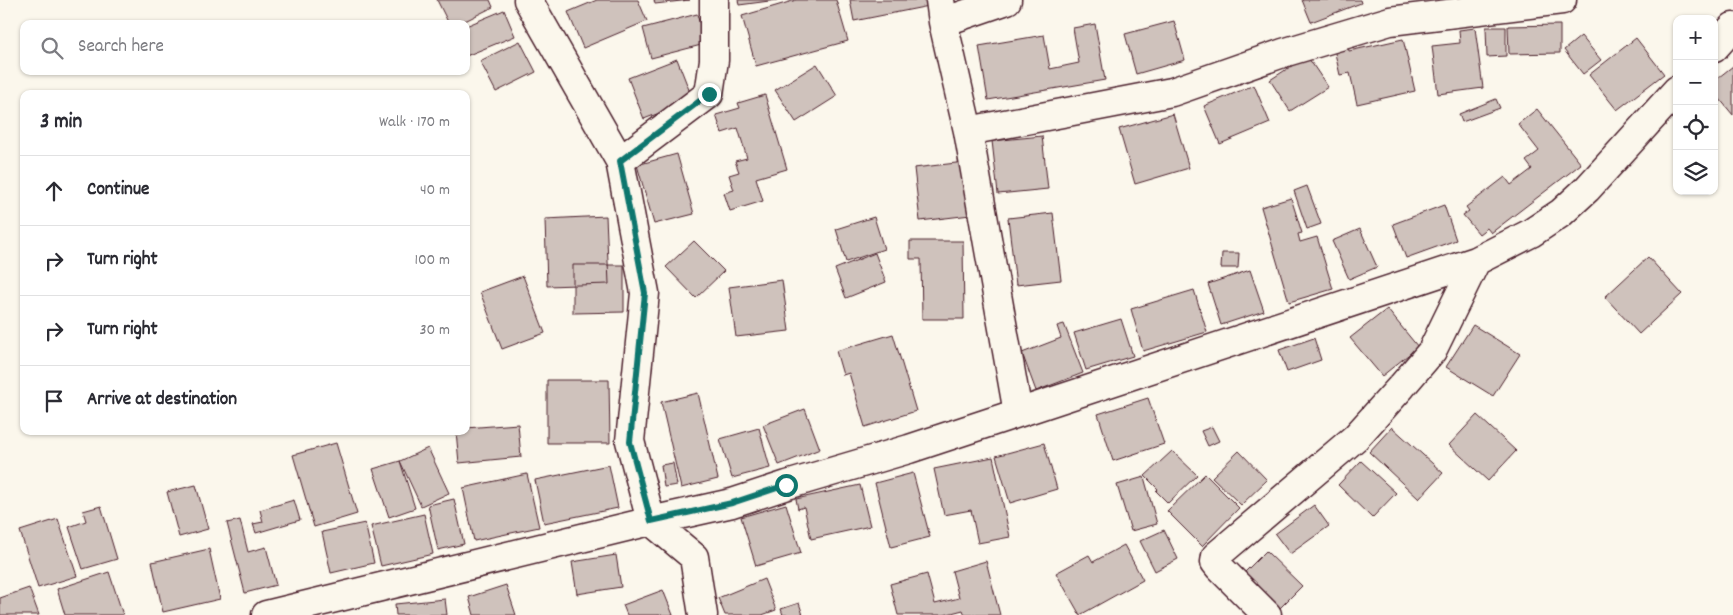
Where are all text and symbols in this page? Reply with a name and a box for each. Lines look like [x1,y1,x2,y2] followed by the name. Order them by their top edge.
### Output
[1673,15,1718,195] map controls
[1673,15,1718,60] button: +
[20,20,470,75] search box
[38,34,66,62] icon: search
[78,34,164,61] text: Search here
[1673,60,1718,105] button: −
[698,83,721,106] route end
[1673,105,1718,150] button: locate
[40,108,82,138] text: 3 min
[379,111,450,134] text: Walk · 170 m
[1673,150,1718,195] button: layers
[40,177,68,205] icon: ahead
[87,177,149,204] text: Continue
[420,179,450,202] text: 40 m
[40,247,68,275] icon: right
[87,247,158,274] text: Turn right
[414,249,450,272] text: 100 m
[40,317,68,345] icon: right
[87,317,158,344] text: Turn right
[420,319,450,342] text: 30 m
[40,387,68,415] icon: arrive
[87,387,237,414] text: Arrive at destination
[775,474,798,497] route start

